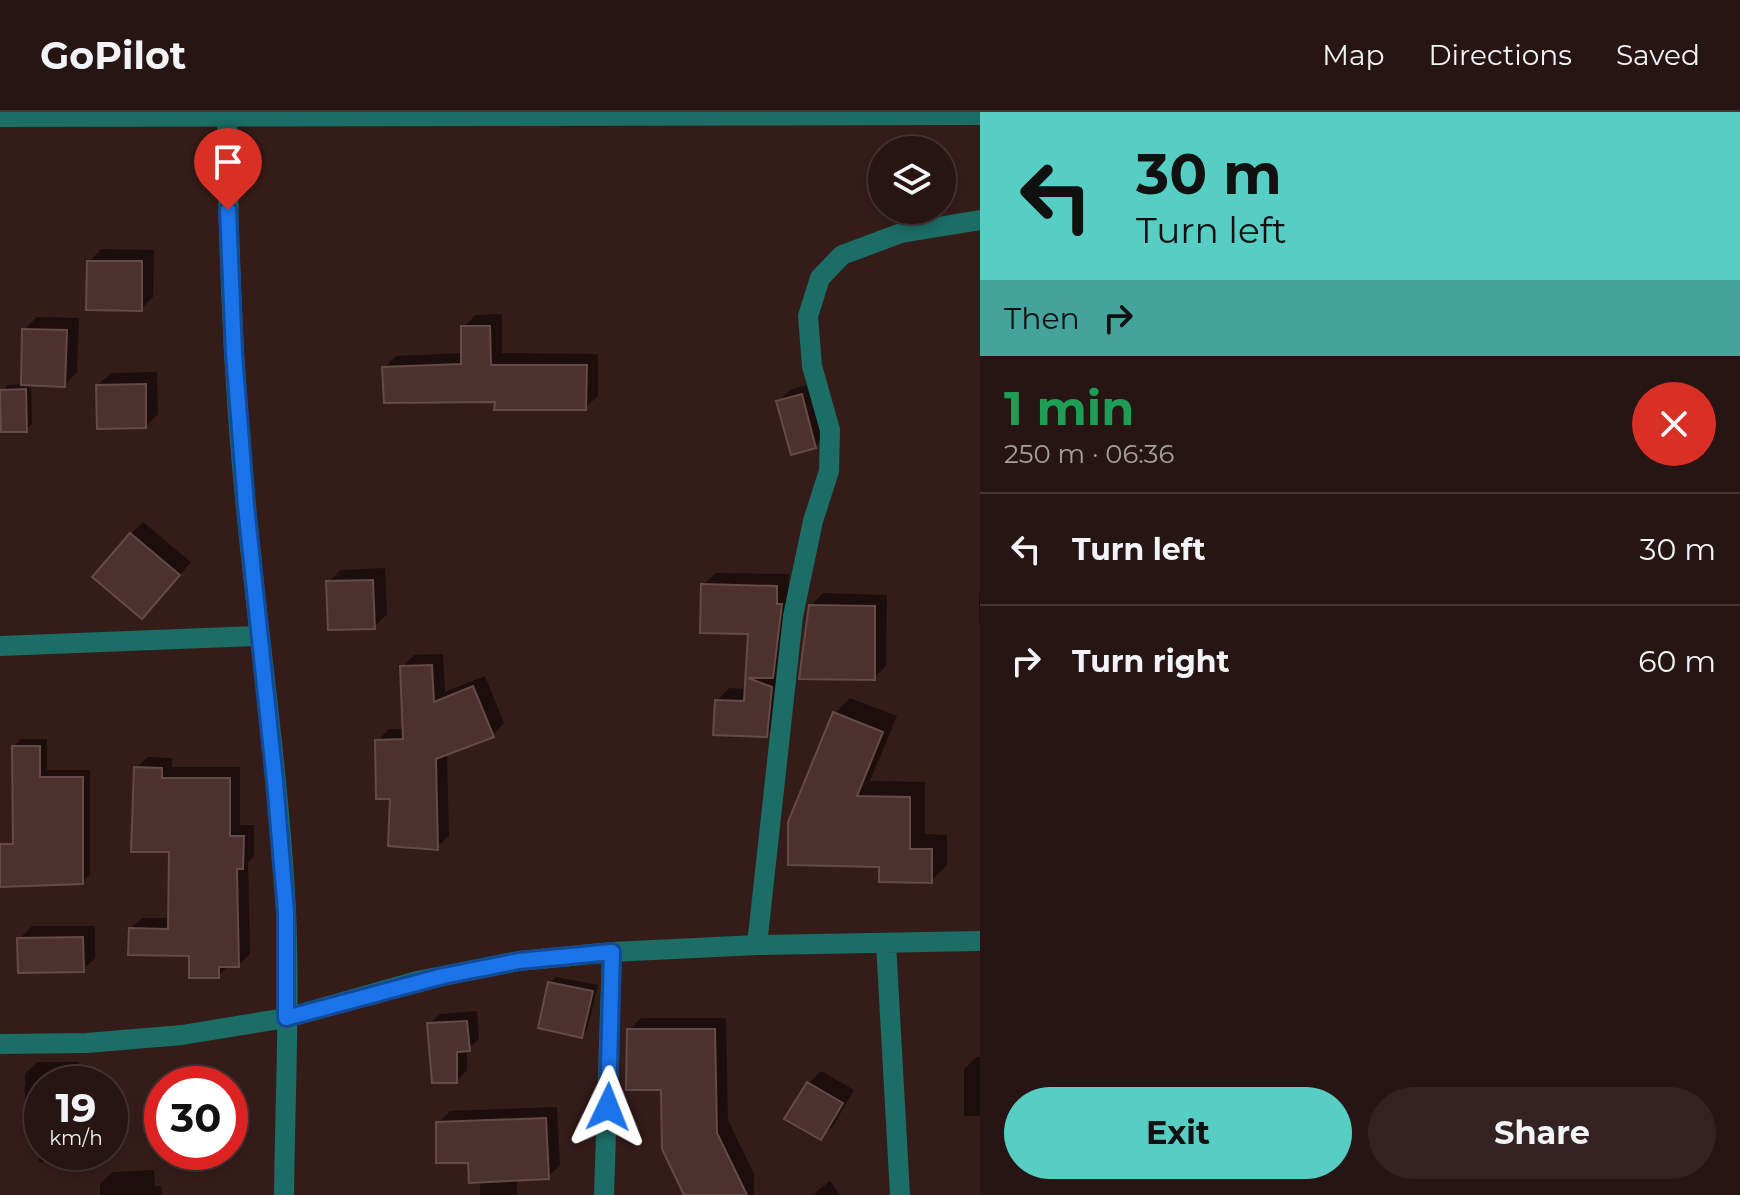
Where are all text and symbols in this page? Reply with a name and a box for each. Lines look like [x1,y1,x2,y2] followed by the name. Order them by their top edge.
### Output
[40,32,186,79] text: GoPilot
[1322,38,1384,72] text: Map
[1428,38,1572,72] text: Directions
[1616,38,1700,72] text: Saved
[194,128,262,210] pin
[868,136,956,224] map controls
[868,136,956,224] button: layers
[206,140,250,184] icon: arrive
[1136,140,1282,208] text: 30 m
[1004,144,1108,248] icon: left
[1136,208,1287,252] text: Turn left
[1096,296,1140,340] icon: right
[1004,300,1080,337] text: Then
[1004,379,1134,437] text: 1 min
[1632,382,1716,466] button: close
[1004,438,1174,470] text: 250 m · 06:36
[1004,527,1048,571] icon: left
[1072,531,1205,568] text: Turn left
[1640,531,1716,568] text: 30 m
[1004,639,1048,683] icon: right
[1072,643,1229,680] text: Turn right
[1638,643,1716,680] text: 60 m
[566,1065,650,1149] position arrow
[144,1066,248,1170] speed limit sign: 30
[55,1083,97,1132] text: 19
[1004,1087,1352,1179] button: Exit
[1368,1087,1716,1179] button: Share
[49,1126,103,1150] text: km/h

